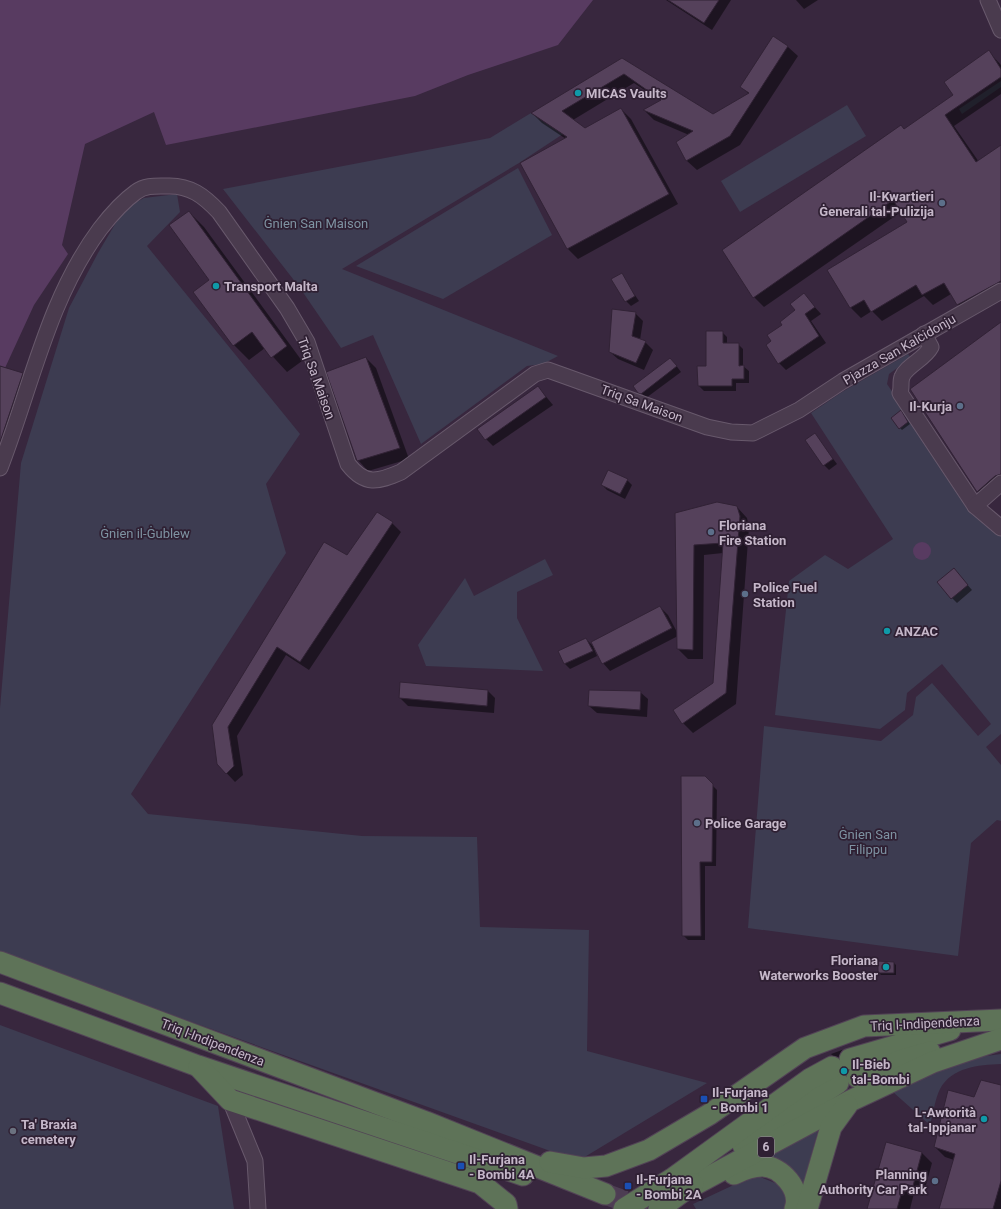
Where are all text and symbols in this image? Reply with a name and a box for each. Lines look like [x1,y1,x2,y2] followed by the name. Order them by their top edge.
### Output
[586,86,667,101] place label: MICAS Vaults
[573,88,583,98] marker: MICAS Vaults
[819,189,934,219] place label: Il-Kwartieri Ġenerali tal-Pulizija
[937,198,947,208] marker: Il-Kwartieri Ġenerali tal-Pulizija
[264,215,368,231] park label: Ġnien San Maison
[224,279,318,294] place label: Transport Malta
[211,281,221,291] marker: Transport Malta
[840,311,958,388] street label: Pjazza San Kalċidonju
[295,335,338,421] street label: Triq Sa Maison
[599,382,685,425] street label: Triq Sa Maison
[909,399,952,414] place label: Il-Kurja
[955,401,965,411] marker: Il-Kurja
[719,518,786,548] place label: Floriana Fire Station
[100,525,190,541] park label: Ġnien il-Ġublew
[706,527,716,537] marker: Floriana Fire Station
[753,580,817,610] place label: Police Fuel Station
[740,589,750,599] marker: Police Fuel Station
[895,624,939,639] place label: ANZAC
[882,626,892,636] marker: ANZAC
[705,816,786,831] place label: Police Garage
[692,818,702,828] marker: Police Garage
[839,826,897,857] park label: Ġnien San Filippu
[759,953,878,983] place label: Floriana Waterworks Booster
[881,962,891,972] marker: Floriana Waterworks Booster
[870,1013,980,1034] street label: Triq l-Indipendenza
[159,1016,267,1069] street label: Triq l-Indipendenza
[852,1057,910,1087] place label: Il-Bieb tal-Bombi
[839,1066,849,1076] marker: Il-Bieb tal-Bombi
[712,1085,769,1115] place label: Il-Furjana - Bombi 1
[699,1094,709,1104] marker: Il-Furjana - Bombi 1
[908,1105,976,1135] place label: L-Awtorità tal-Ippjanar
[979,1114,989,1124] marker: L-Awtorità tal-Ippjanar
[21,1117,77,1147] place label: Ta' Braxia cemetery
[8,1126,18,1136] marker: Ta' Braxia cemetery
[758,1137,774,1157] road number: 6
[469,1152,535,1182] place label: Il-Furjana - Bombi 4A
[456,1161,466,1171] marker: Il-Furjana - Bombi 4A
[819,1167,928,1197] place label: Planning Authority Car Park
[636,1172,702,1202] place label: Il-Furjana - Bombi 2A
[930,1176,940,1186] marker: Planning Authority Car Park
[623,1181,633,1191] marker: Il-Furjana - Bombi 2A

